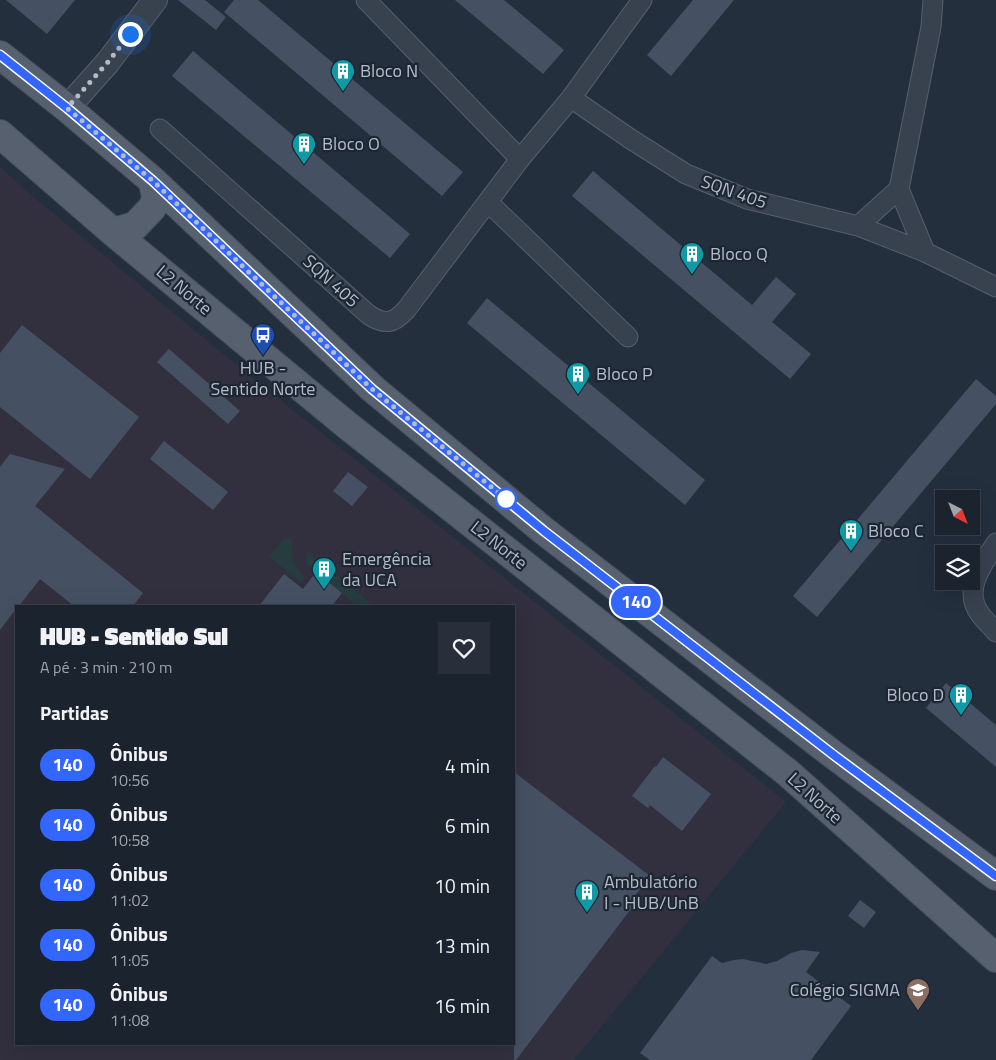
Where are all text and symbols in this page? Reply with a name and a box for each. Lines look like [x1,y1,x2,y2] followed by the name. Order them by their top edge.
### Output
[118,22,143,47] your location
[360,57,418,84] place label: Bloco N
[330,58,356,92] building icon: Bloco N
[322,130,380,157] place label: Bloco O
[291,131,317,165] building icon: Bloco O
[698,168,771,215] street label: SQN 405
[710,240,768,267] place label: Bloco Q
[679,241,705,275] building icon: Bloco Q
[297,248,366,313] street label: SQN 405
[150,258,218,321] street label: L2 Norte
[250,322,276,356] bus stop icon: HUB - Sentido Norte
[211,354,315,402] place label: HUB - Sentido Norte
[596,360,653,387] place label: Bloco P
[565,361,591,395] building icon: Bloco P
[495,488,517,510] unlabelled marker
[935,490,980,535] north arrow
[935,490,980,590] map controls
[465,514,534,576] street label: L2 Norte
[868,517,924,544] place label: Bloco C
[838,518,864,552] building icon: Bloco C
[342,545,431,593] place label: Emergência da UCA
[935,545,980,590] button: layers
[311,556,337,590] building icon: Emergência da UCA
[607,586,665,618] line badge: 140
[621,588,651,615] text: 140
[40,618,228,654] text: HUB - Sentido Sul
[438,622,490,674] button: heart
[40,655,172,679] text: A pé · 3 min · 210 m
[886,681,944,708] place label: Bloco D
[948,682,974,716] building icon: Bloco D
[40,698,109,727] text: Partidas
[110,739,168,768] text: Ônibus
[52,751,83,778] text: 140
[445,751,490,780] text: 4 min
[782,766,849,830] street label: L2 Norte
[110,768,149,792] text: 10:56
[110,799,168,828] text: Ônibus
[52,811,83,838] text: 140
[445,811,490,840] text: 6 min
[110,828,149,852] text: 10:58
[110,859,168,888] text: Ônibus
[604,868,699,916] place label: Ambulatório I - HUB/UnB
[52,871,83,898] text: 140
[434,871,490,900] text: 10 min
[574,879,600,913] building icon: Ambulatório I - HUB/UnB
[110,888,149,912] text: 11:02
[110,919,168,948] text: Ônibus
[52,931,83,958] text: 140
[434,931,490,960] text: 13 min
[110,948,149,972] text: 11:05
[790,976,900,1003] place label: Colégio SIGMA
[905,977,931,1011] school or university icon: Colégio SIGMA
[110,979,168,1008] text: Ônibus
[52,991,83,1018] text: 140
[434,991,490,1020] text: 16 min
[110,1008,149,1032] text: 11:08

